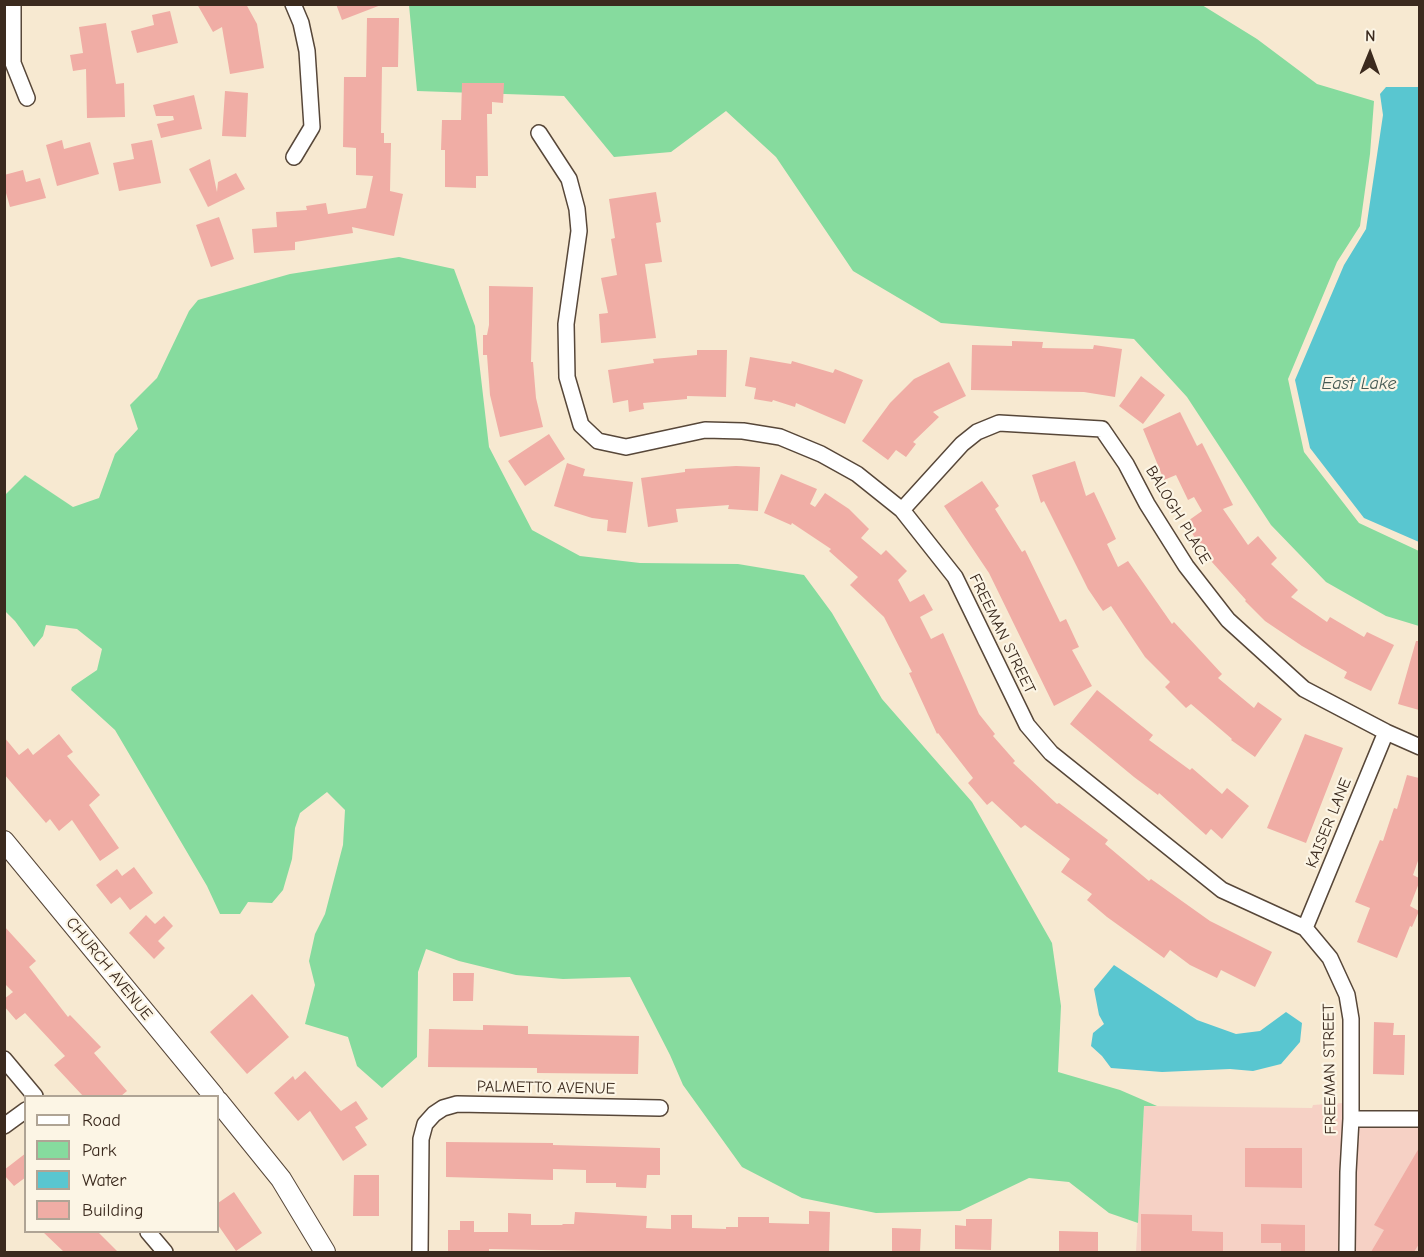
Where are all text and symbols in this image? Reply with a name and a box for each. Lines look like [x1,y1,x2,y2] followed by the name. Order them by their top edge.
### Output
[1340,24,1400,84] north arrow
[1365,27,1376,45] text: N
[1321,373,1397,395] water label: East Lake
[1141,462,1215,568] street label: BALOGH PLACE
[965,571,1039,697] street label: FREEMAN STREET
[1302,775,1356,871] street label: KAISER LANE
[62,914,156,1024] street label: CHURCH AVENUE
[1319,1003,1341,1135] street label: FREEMAN STREET
[477,1077,615,1099] street label: PALMETTO AVENUE
[24,1095,219,1233] legend
[82,1110,121,1131] text: Road
[82,1140,116,1161] text: Park
[82,1170,126,1191] text: Water
[82,1200,144,1221] text: Building

